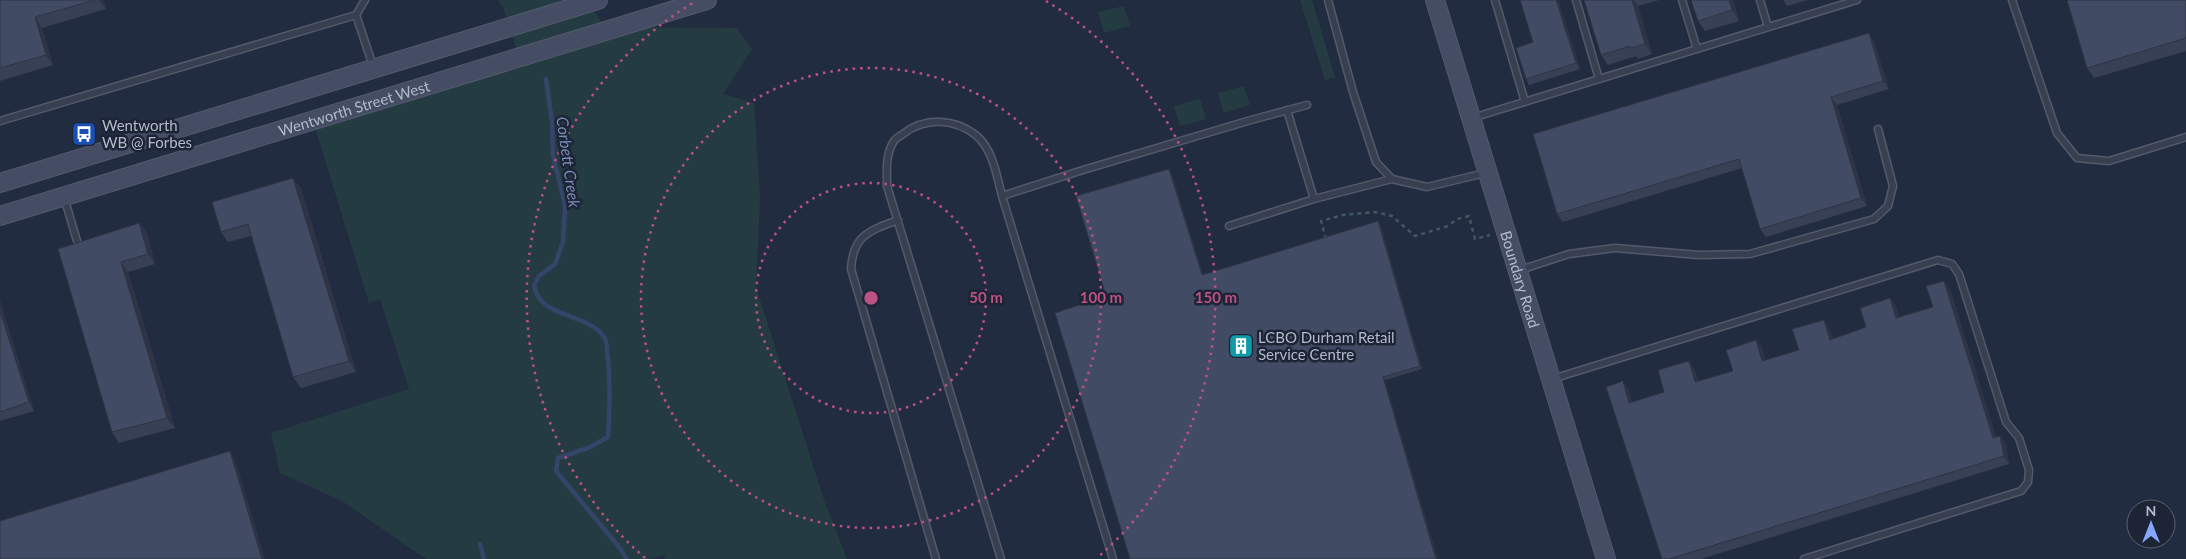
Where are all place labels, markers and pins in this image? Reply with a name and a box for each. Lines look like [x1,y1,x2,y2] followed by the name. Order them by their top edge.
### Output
[102,116,192,151] place label: Wentworth WB @ Forbes
[71,121,97,147] bus stop icon: Wentworth WB @ Forbes
[862,289,880,307] centre of rings
[1258,328,1395,363] place label: LCBO Durham Retail Service Centre
[1228,333,1254,359] building icon: LCBO Durham Retail Service Centre

